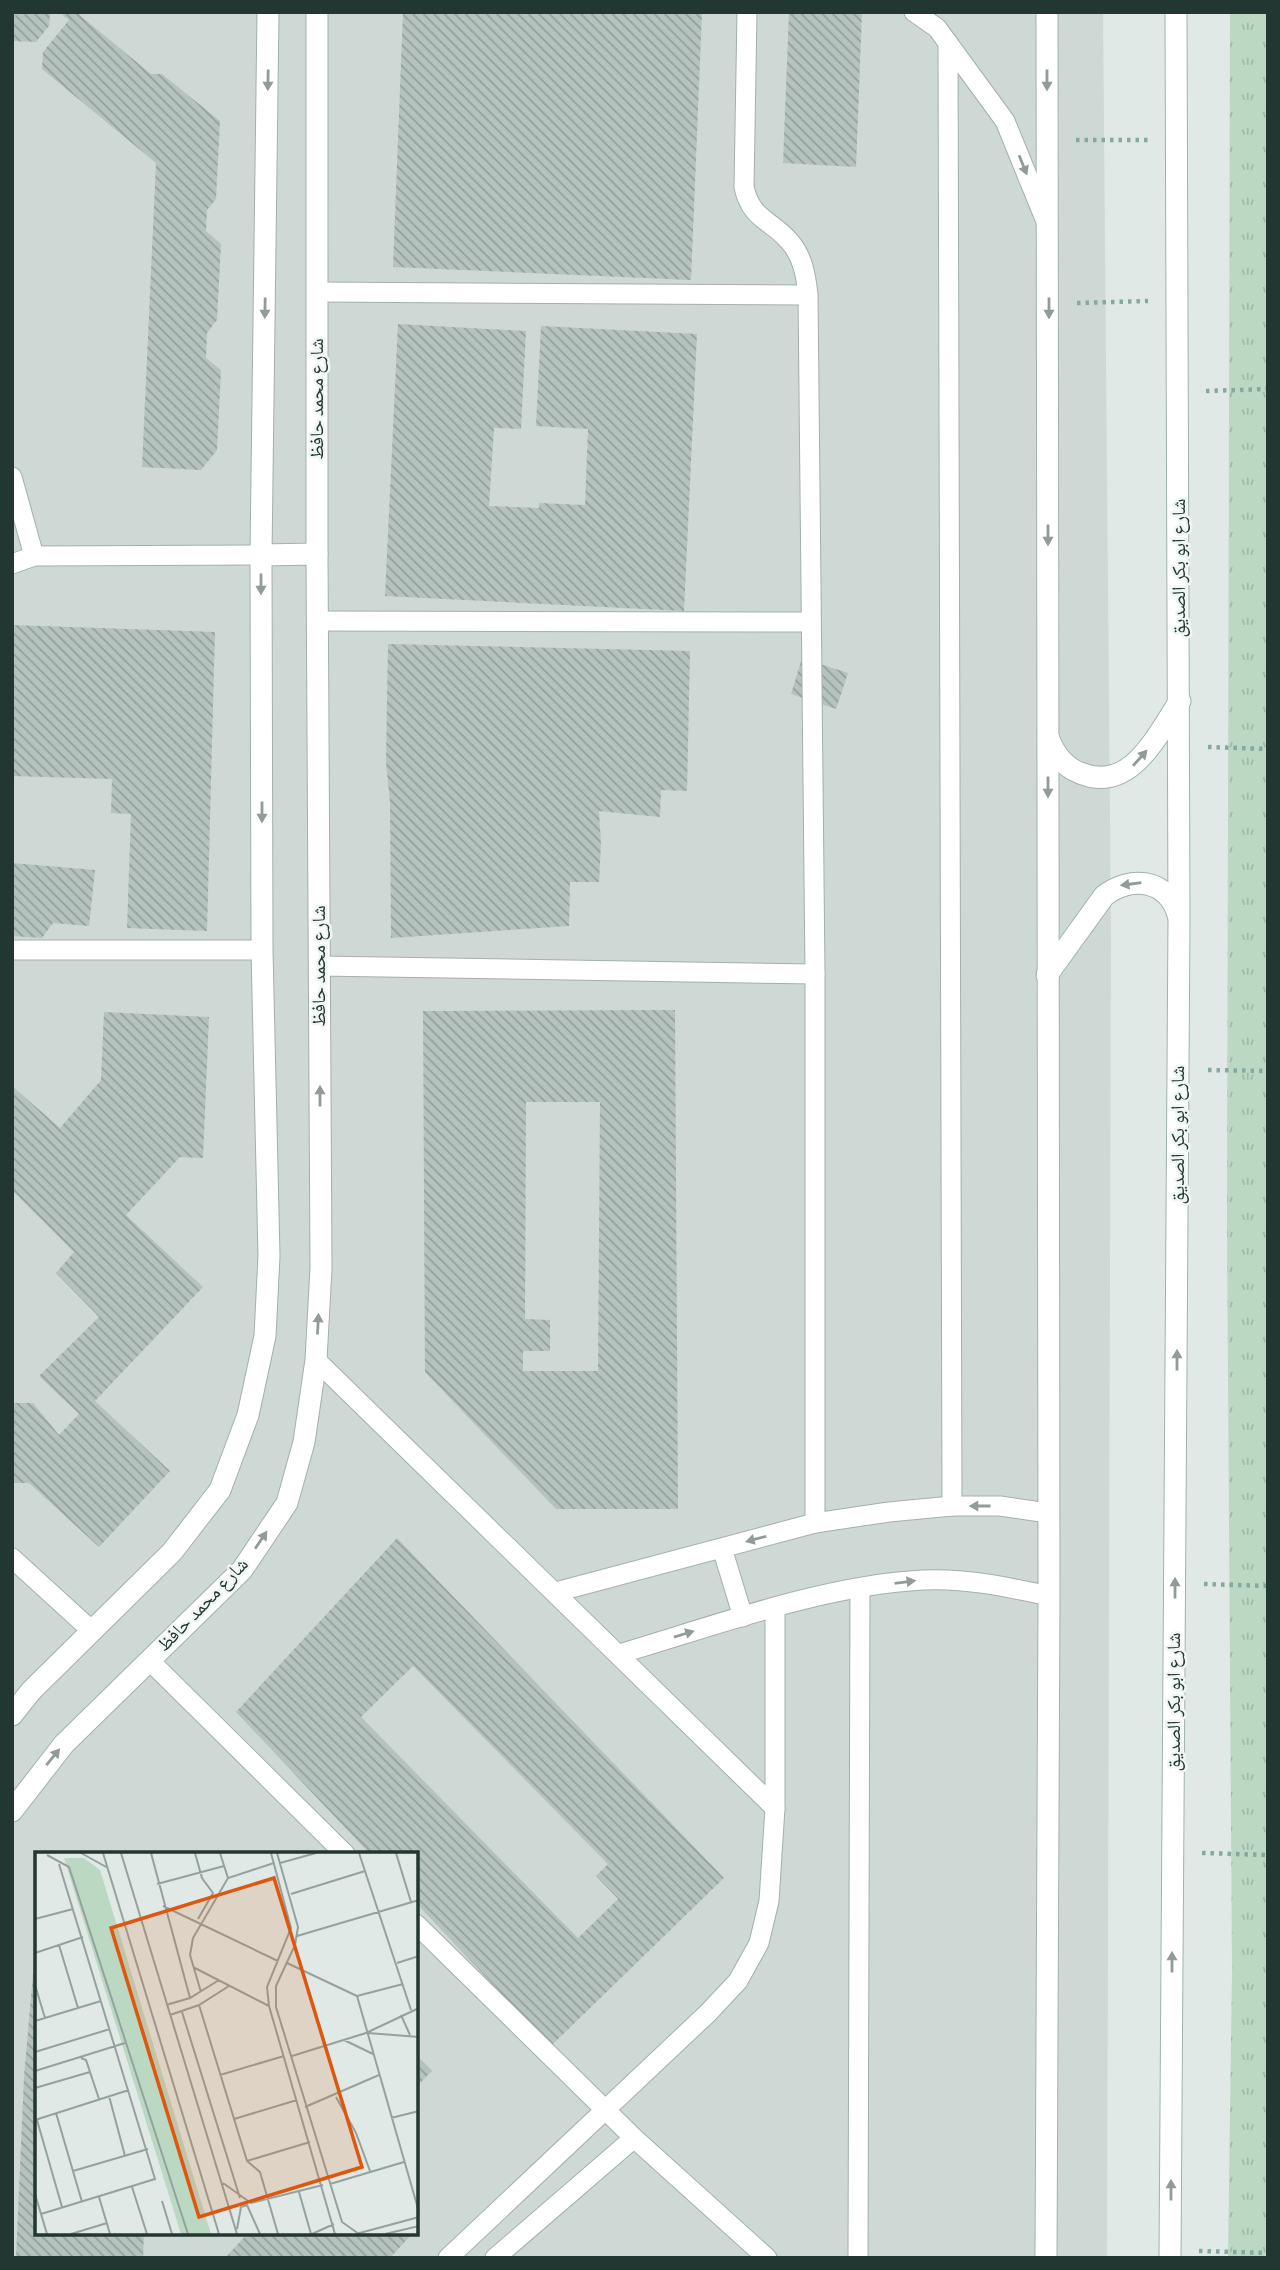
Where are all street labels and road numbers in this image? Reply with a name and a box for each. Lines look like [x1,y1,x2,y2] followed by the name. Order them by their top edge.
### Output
[304,338,331,460] street label: شارع محمد حافظ
[1166,499,1193,637] street label: شارع ابو بكر الصديق
[306,905,333,1027] street label: شارع محمد حافظ
[1165,1066,1192,1204] street label: شارع ابو بكر الصديق
[151,1552,255,1658] street label: شارع محمد حافظ
[1161,1633,1188,1771] street label: شارع ابو بكر الصديق

